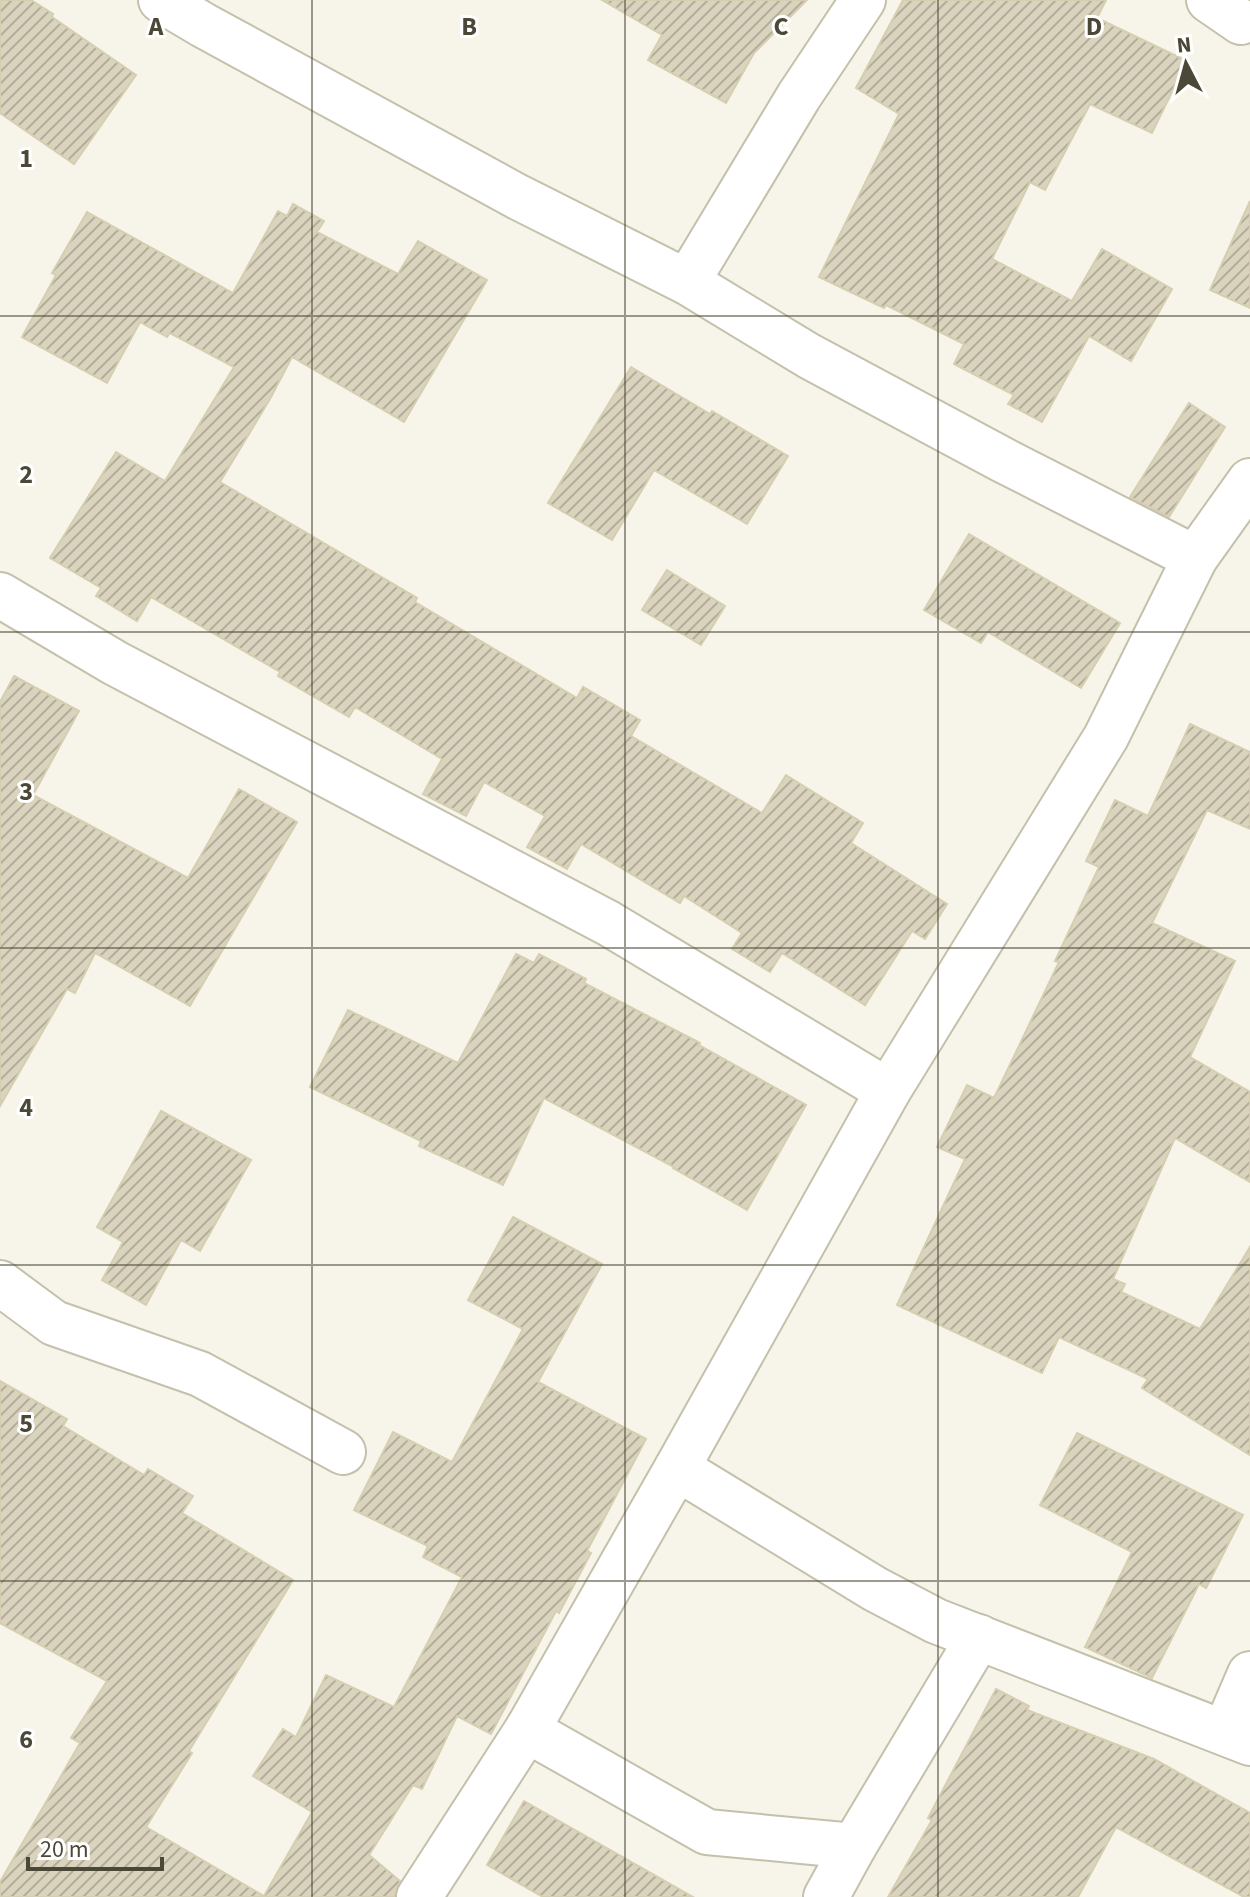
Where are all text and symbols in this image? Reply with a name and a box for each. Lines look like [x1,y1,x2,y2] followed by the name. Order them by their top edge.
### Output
[148,8,165,45] text: A
[461,8,477,45] text: B
[773,8,789,45] text: C
[1086,8,1102,45] text: D
[1146,24,1226,104] north arrow
[1175,28,1193,62] text: N
[19,140,33,177] text: 1
[19,456,33,493] text: 2
[19,773,33,810] text: 3
[19,1089,33,1126] text: 4
[19,1405,33,1442] text: 5
[19,1721,33,1758] text: 6
[28,1821,162,1871] scale bar
[40,1832,89,1867] text: 20 m

